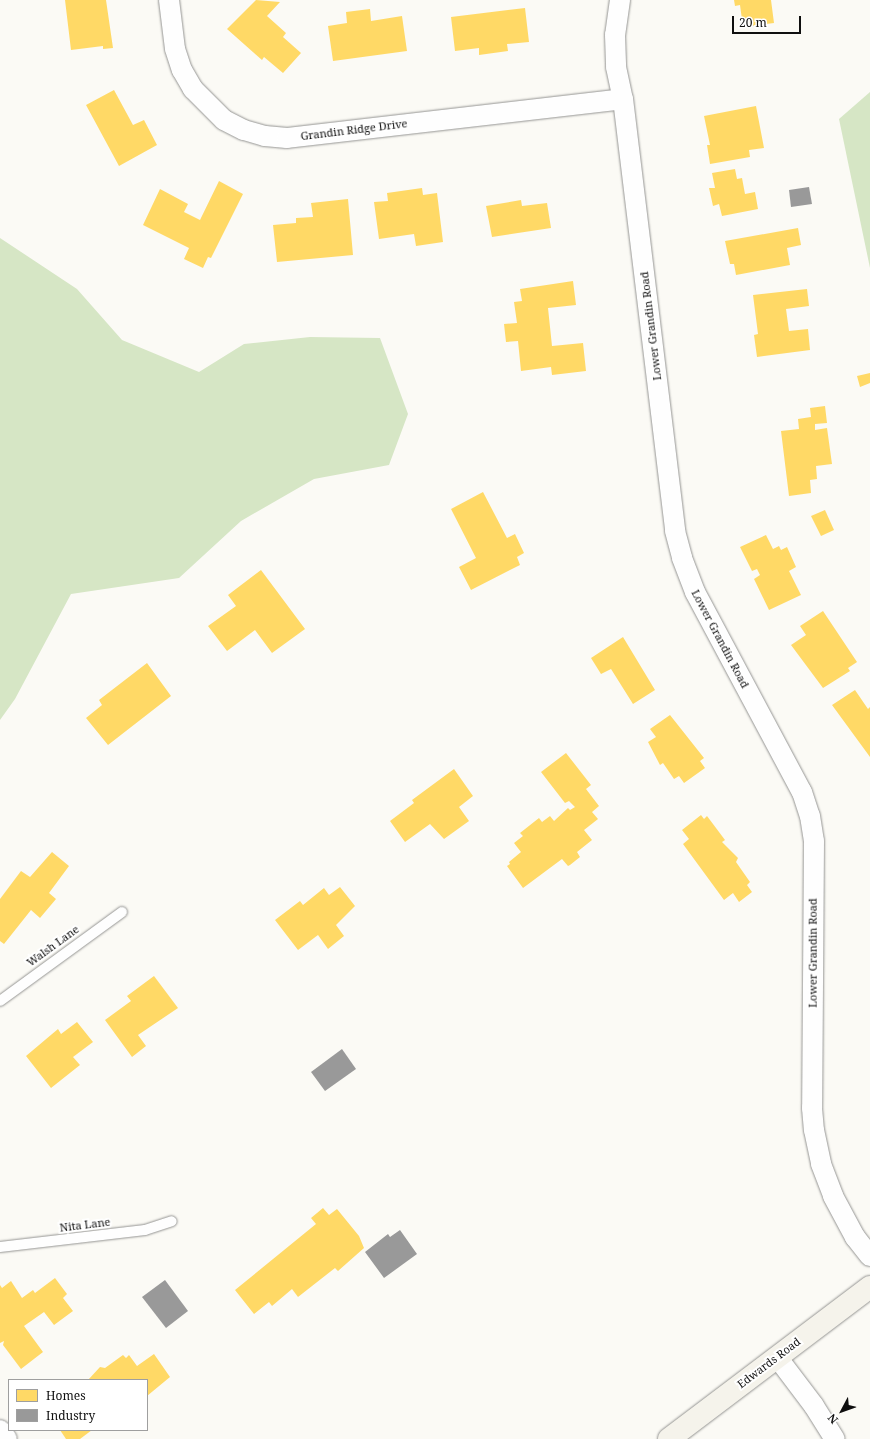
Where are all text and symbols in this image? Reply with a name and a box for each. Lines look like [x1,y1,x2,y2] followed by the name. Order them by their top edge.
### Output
[734,8,803,34] scale bar
[739,14,767,31] text: 20 m
[300,117,408,143] street label: Grandin Ridge Drive
[638,271,664,381] street label: Lower Grandin Road
[688,588,752,690] street label: Lower Grandin Road
[806,898,820,1008] street label: Lower Grandin Road
[24,923,82,969] street label: Walsh Lane
[59,1215,111,1235] street label: Nita Lane
[735,1335,803,1391] street label: Edwards Road
[8,1379,148,1431] legend
[46,1387,86,1404] text: Homes
[822,1391,862,1431] north arrow
[46,1407,95,1424] text: Industry
[824,1411,841,1427] text: N

